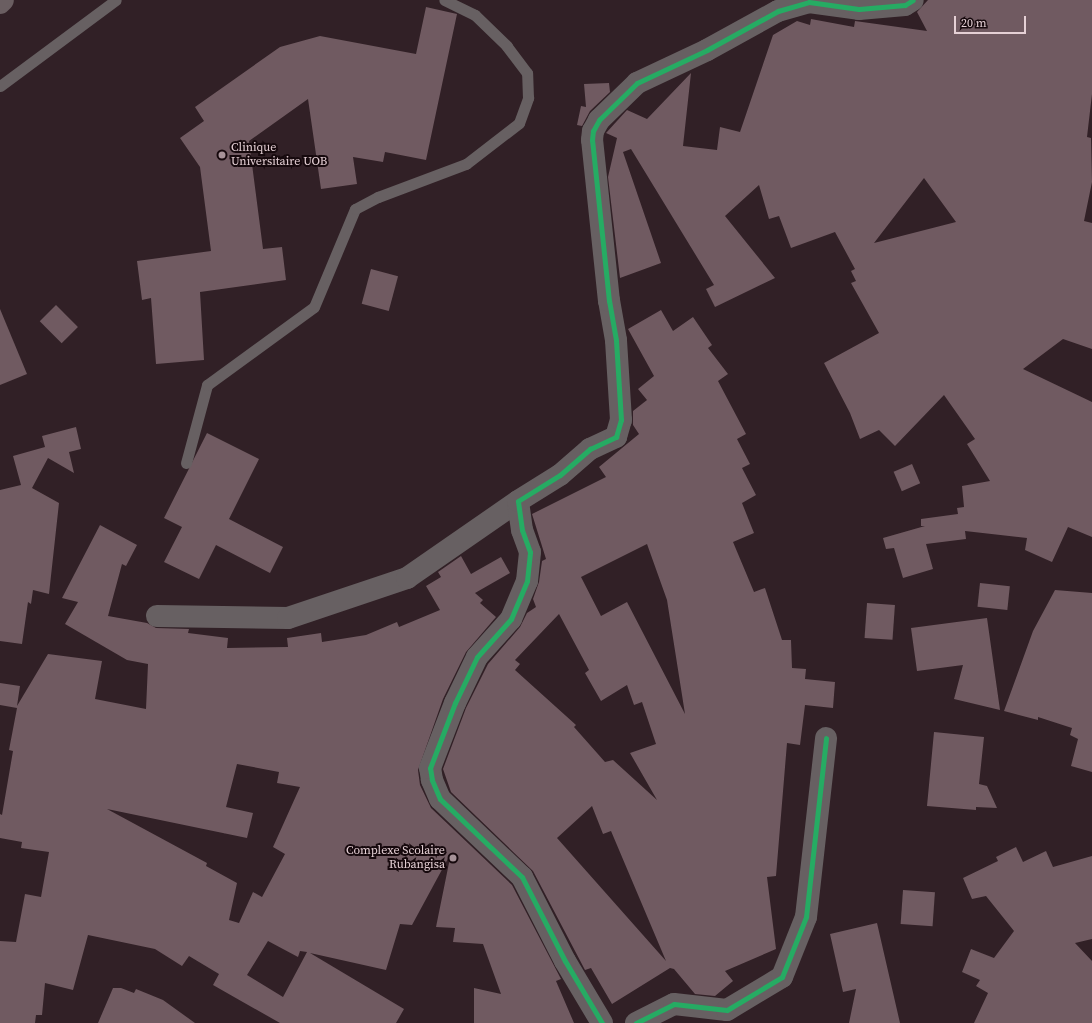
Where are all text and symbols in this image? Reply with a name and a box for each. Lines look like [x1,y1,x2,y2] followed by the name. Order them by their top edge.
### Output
[956,8,1028,34] scale bar
[961,15,987,31] text: 20 m
[231,141,327,169] place label: Clinique Universitaire UOB
[216,149,228,161] marker: Clinique Universitaire UOB
[346,844,445,872] place label: Complexe Scolaire Rubangisa
[448,853,458,863] marker: Complexe Scolaire Rubangisa

